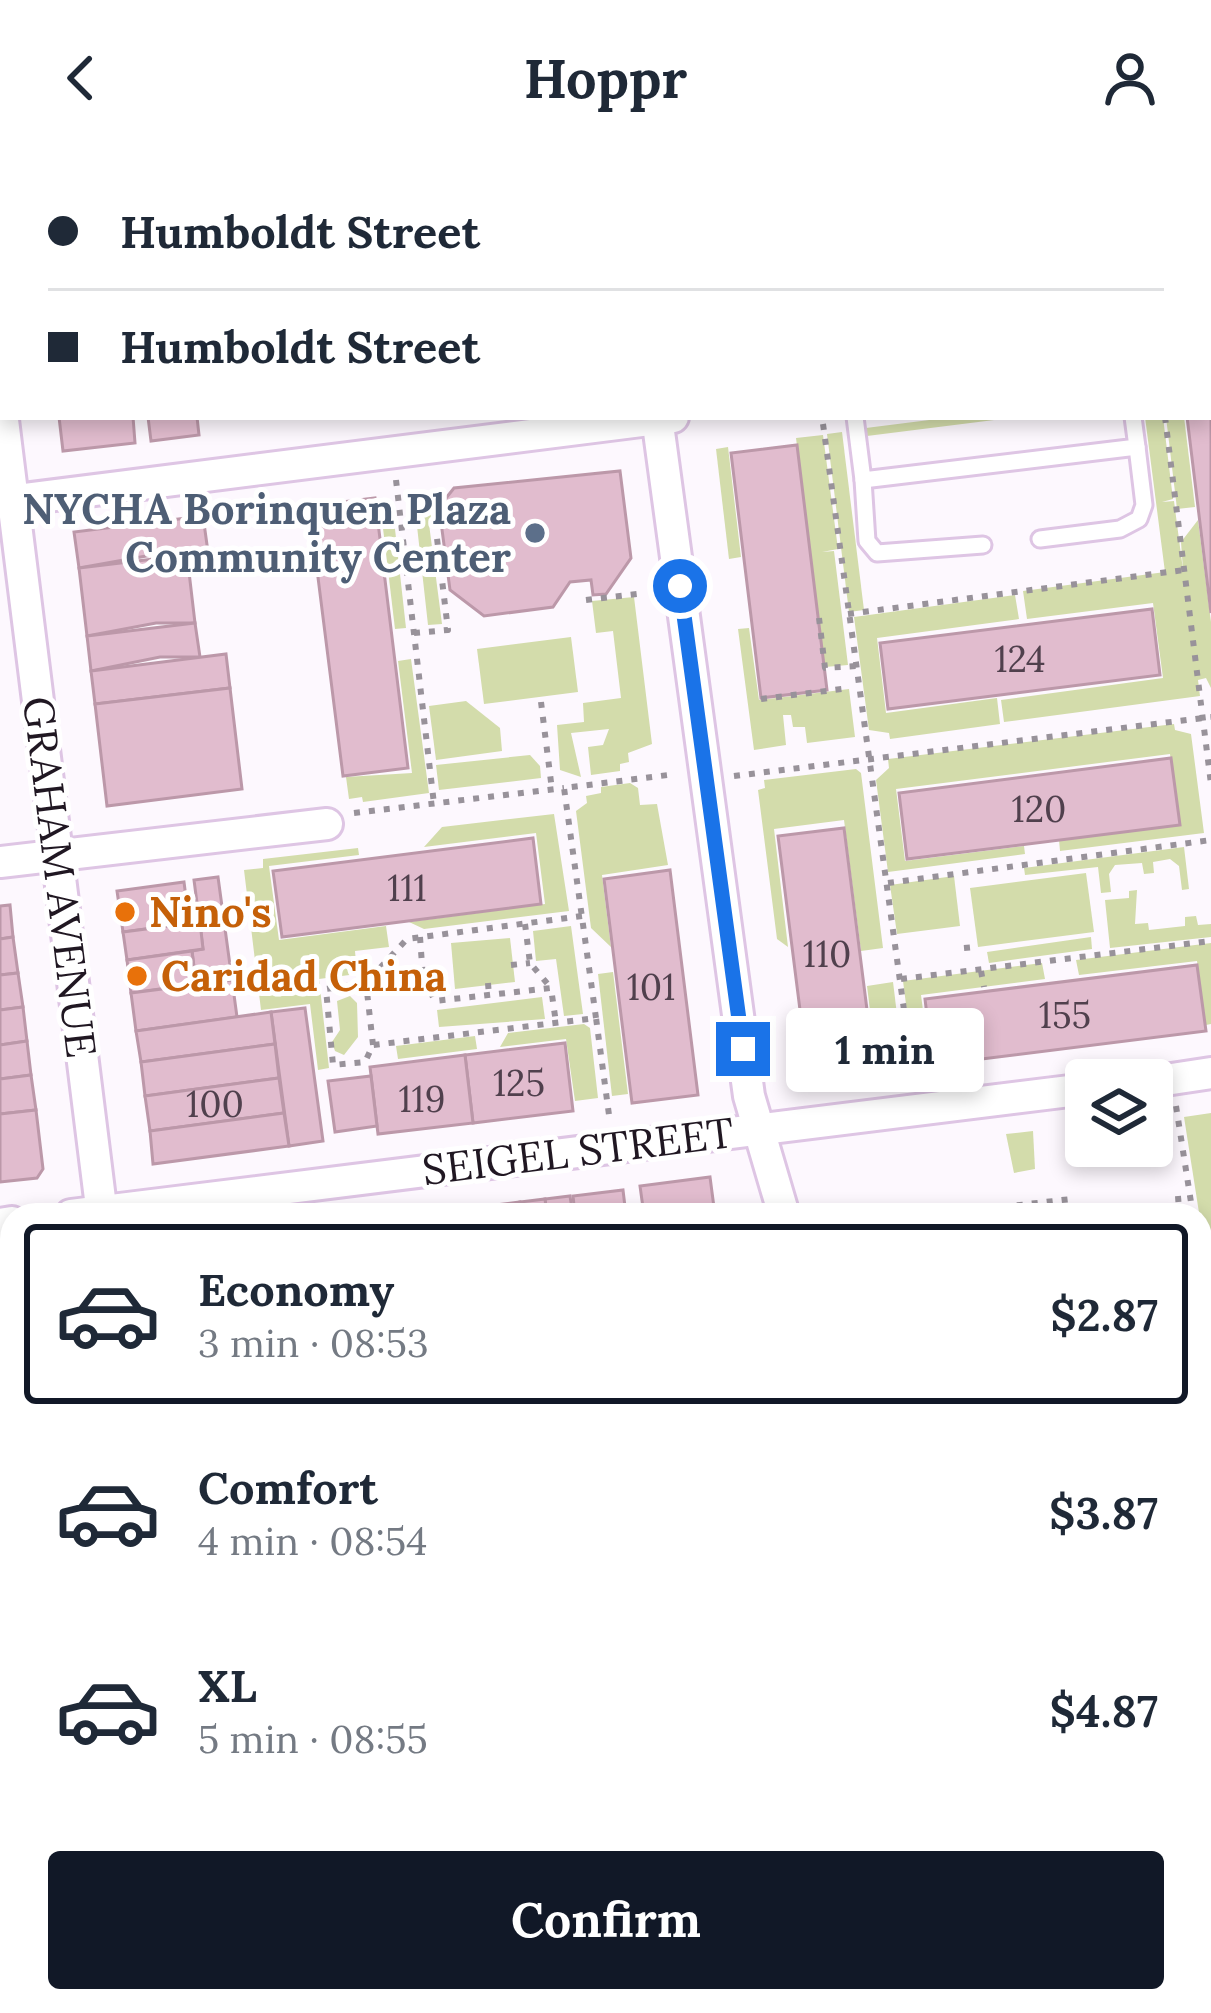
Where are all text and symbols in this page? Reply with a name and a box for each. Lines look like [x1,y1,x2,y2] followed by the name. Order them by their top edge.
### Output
[524,44,687,113] text: Hoppr
[48,45,114,111] icon: back
[1097,45,1163,111] icon: person
[120,203,480,260] text: Humboldt Street
[120,318,480,375] text: Humboldt Street
[22,482,511,584] place label: NYCHA Borinquen Plaza Community Center
[522,520,548,546] marker: NYCHA Borinquen Plaza Community Center
[653,559,707,613] route start
[994,636,1046,682] house number: 124
[11,693,109,1061] street label: GRAHAM AVENUE
[1012,786,1066,832] house number: 120
[387,865,427,911] house number: 111
[149,885,272,939] place label: Nino's
[112,899,138,925] marker: Nino's
[803,931,851,977] house number: 110
[161,949,446,1003] place label: Caridad China
[124,963,150,989] marker: Caridad China
[627,964,675,1010] house number: 101
[1039,992,1091,1038] house number: 155
[785,1007,983,1091] callout: 1 min
[716,1022,770,1076] route end
[835,1025,935,1075] text: 1 min
[1065,1059,1173,1167] map controls
[1065,1059,1173,1167] button: layers
[493,1060,545,1106] house number: 125
[398,1076,446,1122] house number: 119
[186,1081,244,1127] house number: 100
[419,1105,737,1197] street label: SEIGEL STREET
[54,1260,162,1368] icon: car
[198,1261,394,1318] text: Economy
[1050,1286,1158,1343] text: $2.87
[198,1318,429,1368] text: 3 min · 08:53
[54,1458,162,1566] icon: car
[198,1459,378,1516] text: Comfort
[1049,1484,1158,1541] text: $3.87
[198,1516,427,1566] text: 4 min · 08:54
[54,1656,162,1764] icon: car
[198,1657,257,1714] text: XL
[1050,1682,1158,1739] text: $4.87
[198,1714,428,1764] text: 5 min · 08:55
[48,1851,1164,1989] button: Confirm

